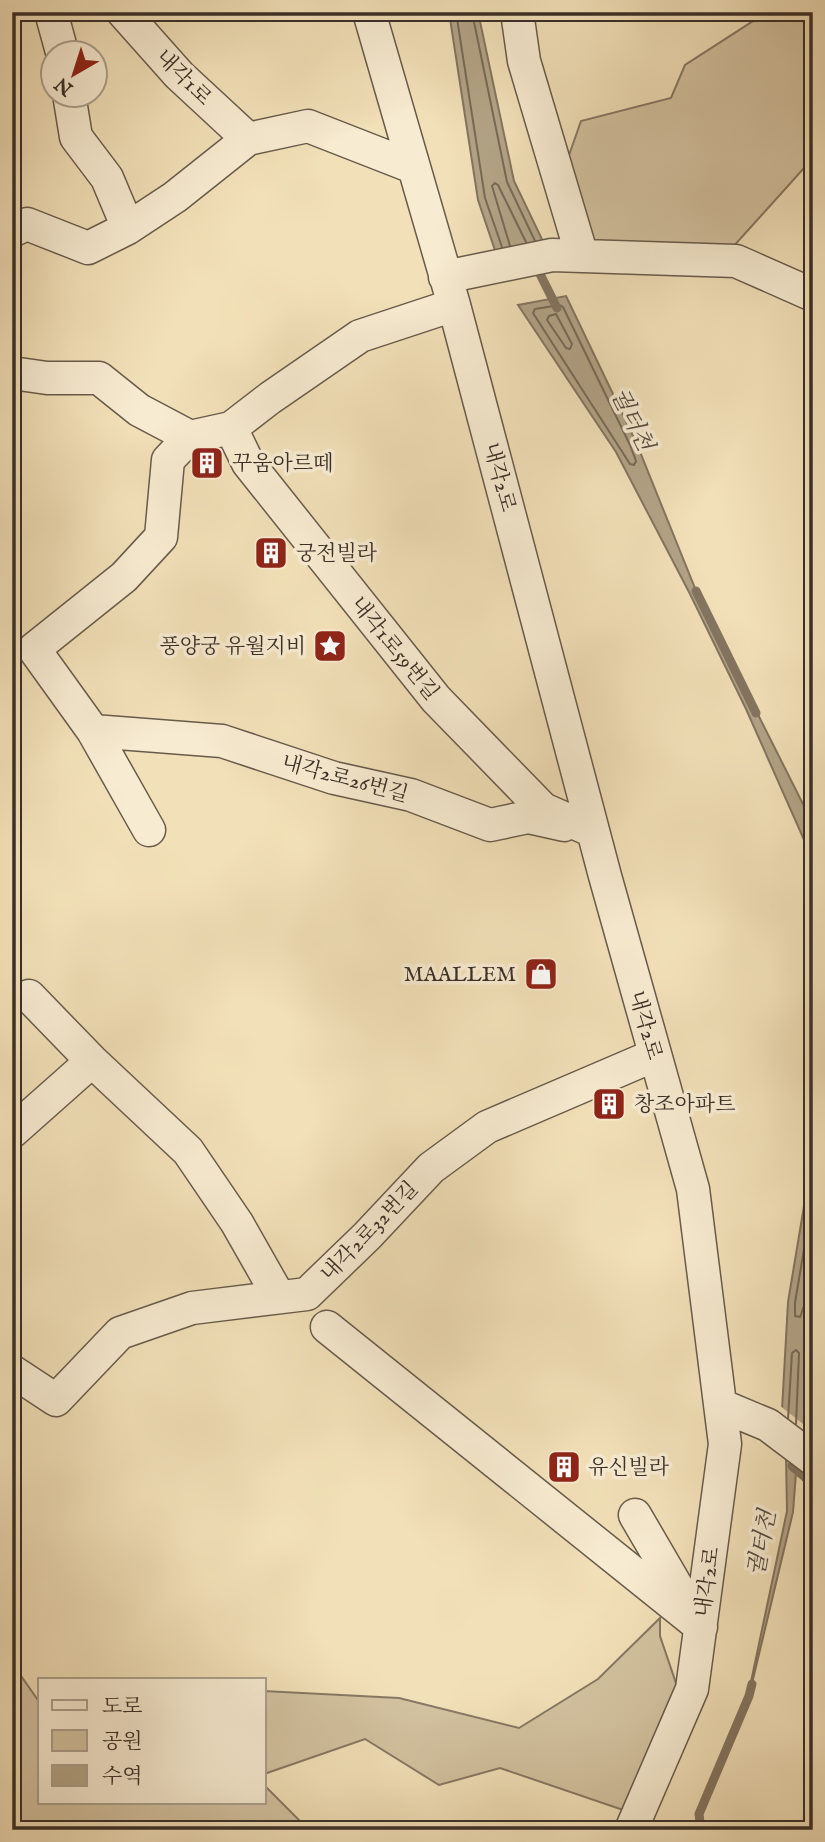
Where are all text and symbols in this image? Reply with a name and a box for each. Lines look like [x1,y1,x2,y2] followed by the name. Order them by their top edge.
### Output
[38,38,108,108] north arrow
[149,44,217,112] street label: 내각1로
[50,71,79,101] text: N
[604,383,660,458] water label: 궐터천
[476,440,521,515] street label: 내각2로
[188,444,226,482] building icon: 꾸움아르떼
[232,451,333,478] place label: 꾸움아르떼
[252,534,290,572] building icon: 궁전빌라
[296,541,378,568] place label: 궁전빌라
[344,591,444,706] street label: 내각1로59번길
[311,627,349,665] place icon: 풍양궁 유월지비
[159,634,306,661] place label: 풍양궁 유월지비
[278,750,411,809] street label: 내각2로26번길
[522,955,560,993] shop icon: MAALLEM
[404,962,516,989] place label: MAALLEM
[622,988,667,1063] street label: 내각2로
[590,1085,628,1123] building icon: 창조아파트
[634,1092,735,1119] place label: 창조아파트
[316,1176,425,1288] street label: 내각2로32번길
[545,1448,583,1486] building icon: 유신빌라
[588,1455,670,1482] place label: 유신빌라
[742,1506,783,1579] water label: 궐터천
[690,1545,727,1619] street label: 내각2로
[38,1678,266,1804] legend
[102,1694,143,1721] text: 도로
[102,1729,143,1756] text: 공원
[102,1764,143,1791] text: 수역

